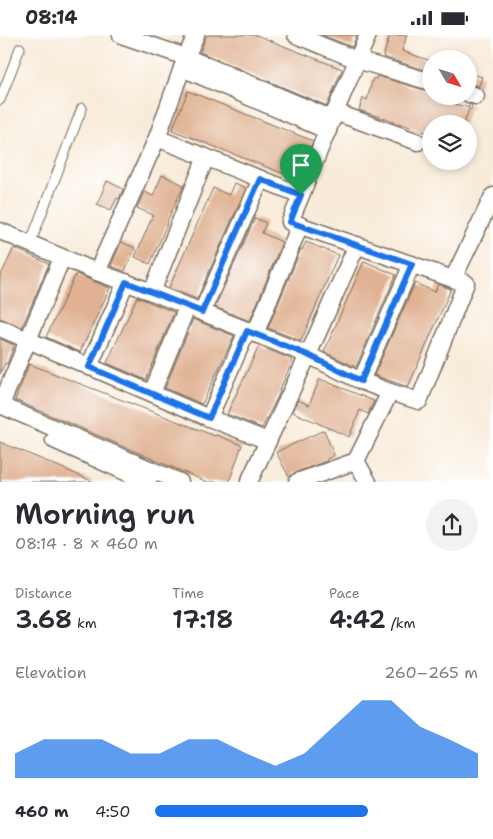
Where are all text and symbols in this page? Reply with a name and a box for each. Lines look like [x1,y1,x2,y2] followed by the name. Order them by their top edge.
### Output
[25,5,78,30] text: 08:14
[422,50,478,105] north arrow
[422,50,477,170] map controls
[422,115,477,170] button: layers
[280,144,322,195] pin
[287,151,315,179] icon: arrive
[15,495,195,533] text: Morning run
[426,499,478,551] button: share
[15,533,158,554] text: 08:14 · 8 × 460 m
[15,584,72,602] text: Distance
[172,584,204,602] text: Time
[329,584,360,602] text: Pace
[15,602,72,636] text: 3.68
[172,602,234,636] text: 17:18
[329,602,386,636] text: 4:42
[72,614,97,632] text: km
[386,614,416,632] text: /km
[15,662,87,683] text: Elevation
[384,662,478,683] text: 260–265 m
[15,801,69,822] text: 460 m
[95,801,130,822] text: 4:50

